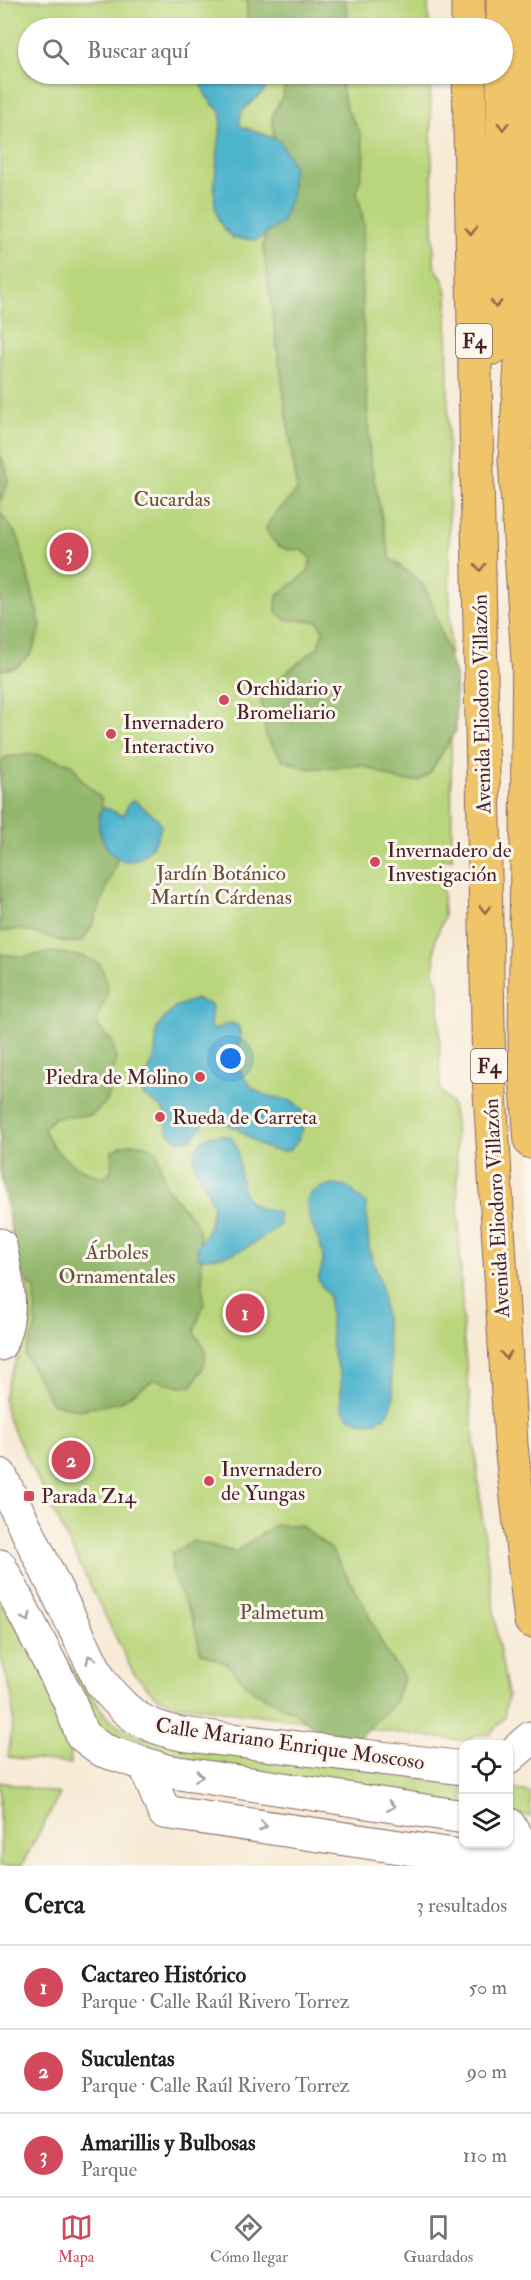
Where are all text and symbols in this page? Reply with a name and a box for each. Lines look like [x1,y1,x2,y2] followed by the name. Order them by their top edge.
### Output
[18,18,513,84] search box
[39,35,72,68] icon: search
[87,37,189,65] text: Buscar aquí
[497,122,509,131] one-way arrow
[465,227,478,236] one-way arrow
[490,299,503,308] one-way arrow
[456,324,492,358] road number: F4
[133,486,211,513] park label: Cucardas
[50,530,88,574] pin: 3
[474,562,486,571] one-way arrow
[467,594,497,815] street label: Avenida Eliodoro Villazón
[236,675,343,726] place label: Orchidario y Bromeliario
[217,693,231,707] marker: Orchidario y Bromeliario
[123,709,224,760] place label: Invernadero Interactivo
[104,727,118,741] marker: Invernadero Interactivo
[387,837,512,888] place label: Invernadero de Investigación
[368,855,382,869] marker: Invernadero de Investigación
[150,860,292,911] park label: Jardín Botánico Martín Cárdenas
[479,904,491,913] one-way arrow
[216,1044,245,1073] your location
[471,1049,507,1083] road number: F4
[45,1064,188,1091] place label: Piedra de Molino
[193,1070,207,1084] marker: Piedra de Molino
[478,1097,516,1319] street label: Avenida Eliodoro Villazón
[172,1104,317,1131] place label: Rueda de Carreta
[153,1110,167,1124] marker: Rueda de Carreta
[59,1239,175,1290] park label: Árboles Ornamentales
[226,1290,264,1336] pin: 1
[499,1351,512,1360] one-way arrow
[52,1438,90,1482] pin: 2
[221,1456,322,1507] place label: Invernadero de Yungas
[202,1474,216,1488] marker: Invernadero de Yungas
[41,1483,138,1510] place label: Parada Z14
[22,1489,36,1503] marker: Parada Z14
[240,1599,324,1626] park label: Palmetum
[19,1612,31,1623] one-way arrow
[85,1654,97,1665] one-way arrow
[154,1712,426,1776] street label: Calle Mariano Enrique Moscoso
[459,1740,513,1848] map controls
[459,1740,513,1794] button: locate
[194,1769,203,1781] one-way arrow
[459,1794,513,1848] button: layers
[387,1799,396,1811] one-way arrow
[259,1820,268,1832] one-way arrow
[24,1889,85,1921] text: Cerca
[416,1893,507,1918] text: 3 resultados
[81,1961,246,1989] text: Cactareo Histórico
[40,1975,47,2000] text: 1
[468,1975,507,2000] text: 50 m
[81,1989,350,2014] text: Parque · Calle Raúl Rivero Torrez
[81,2045,174,2073] text: Suculentas
[38,2059,49,2084] text: 2
[467,2059,507,2084] text: 90 m
[81,2073,350,2098] text: Parque · Calle Raúl Rivero Torrez
[81,2129,256,2157] text: Amarillis y Bulbosas
[40,2143,47,2168] text: 3
[463,2143,507,2168] text: 110 m
[81,2157,137,2182] text: Parque
[58,2211,94,2267] tab: Mapa
[210,2211,288,2267] tab: Cómo llegar
[404,2211,473,2267] tab: Guardados

